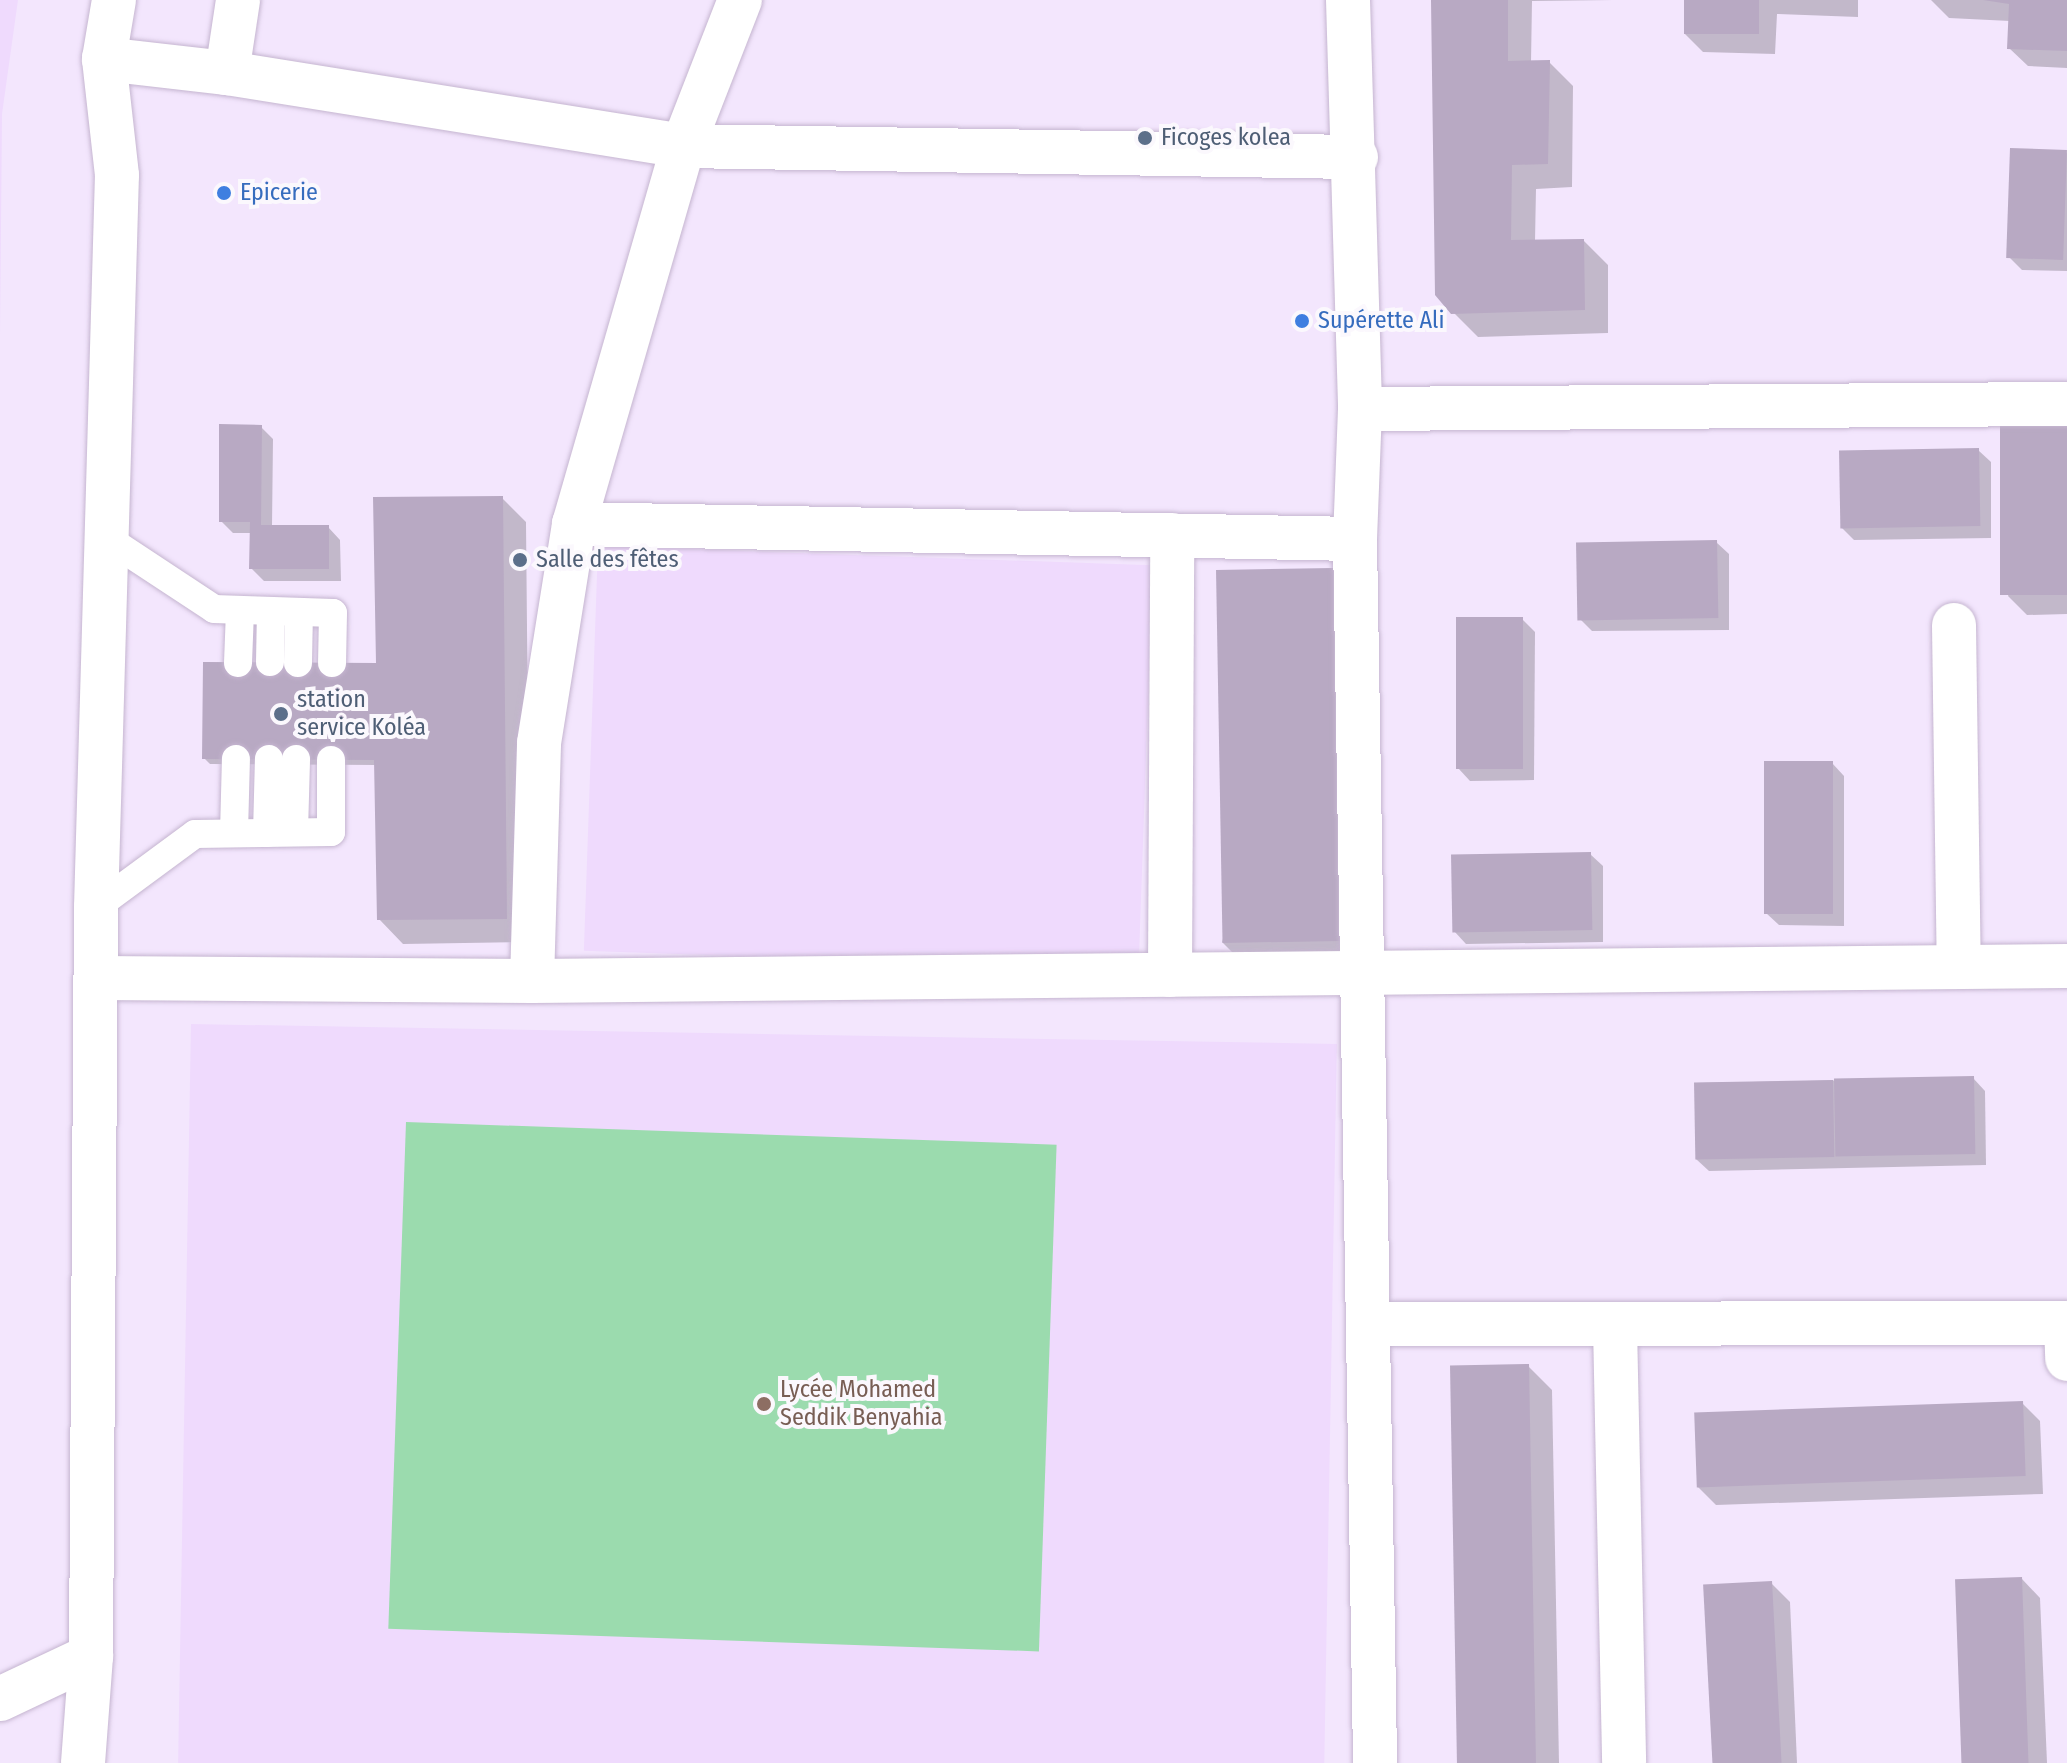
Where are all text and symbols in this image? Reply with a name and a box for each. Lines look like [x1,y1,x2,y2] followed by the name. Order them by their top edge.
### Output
[1161,124,1291,152] place label: Ficoges kolea
[1136,129,1154,147] marker: Ficoges kolea
[240,179,318,207] place label: Epicerie
[215,184,233,202] marker: Epicerie
[1318,307,1444,335] place label: Supérette Ali
[1293,312,1311,330] marker: Supérette Ali
[536,546,679,574] place label: Salle des fêtes
[511,551,529,569] marker: Salle des fêtes
[297,686,426,742] place label: station service Koléa
[272,705,290,723] marker: station service Koléa
[780,1376,942,1432] place label: Lycée Mohamed Seddik Benyahia
[755,1395,773,1413] marker: Lycée Mohamed Seddik Benyahia

